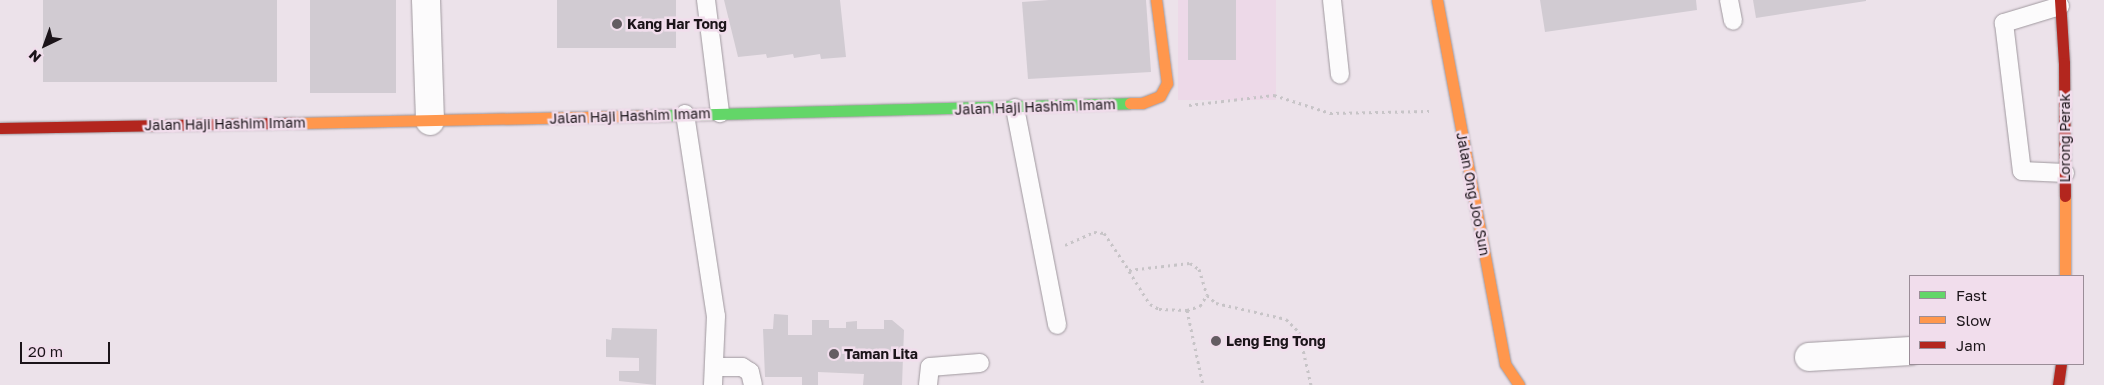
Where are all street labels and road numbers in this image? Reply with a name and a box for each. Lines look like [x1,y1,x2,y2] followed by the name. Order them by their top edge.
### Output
[2057,94,2073,182] street label: Lorong Perak
[954,96,1116,118] street label: Jalan Haji Hashim Imam
[549,105,711,127] street label: Jalan Haji Hashim Imam
[144,114,306,134] street label: Jalan Haji Hashim Imam
[1453,131,1493,257] street label: Jalan Ong Joo Sun

